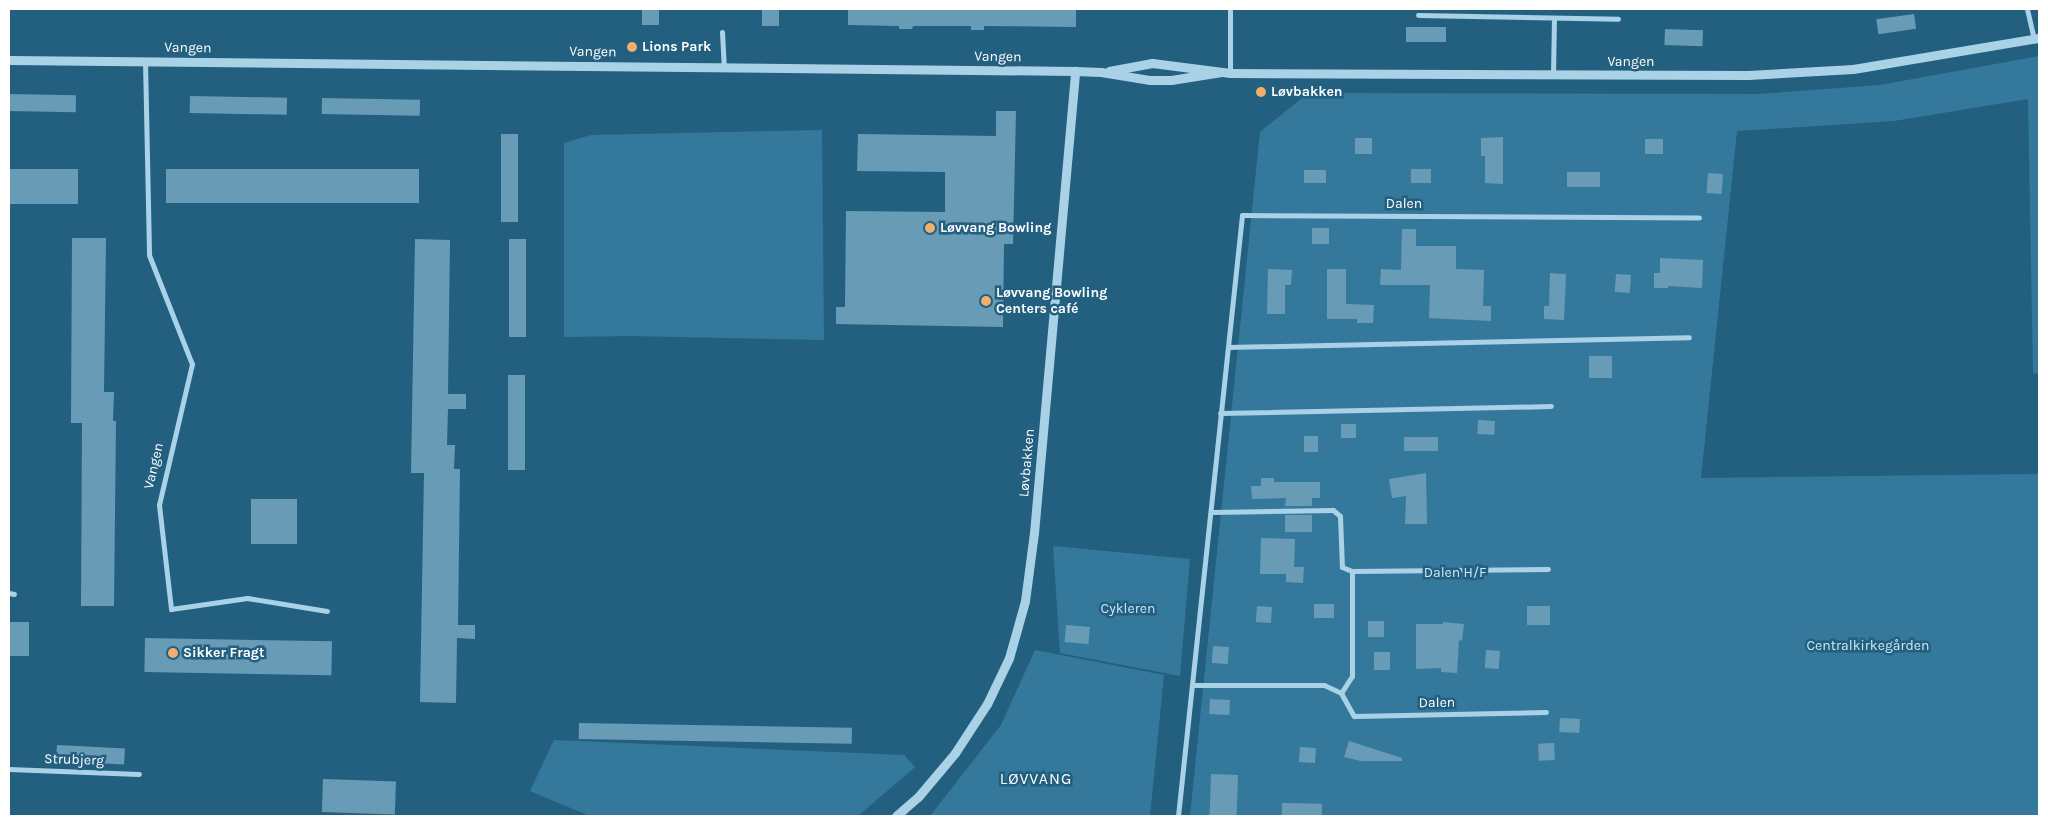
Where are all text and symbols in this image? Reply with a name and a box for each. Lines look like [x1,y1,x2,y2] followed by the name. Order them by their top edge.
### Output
[164,39,212,57] street label: Vangen
[642,39,711,55] place label: Lions Park
[626,41,638,53] marker: Lions Park
[569,43,617,61] street label: Vangen
[974,48,1022,66] street label: Vangen
[1607,54,1655,70] street label: Vangen
[1271,84,1343,100] place label: Løvbakken
[1255,86,1267,98] marker: Løvbakken
[1386,196,1422,212] street label: Dalen
[940,220,1051,236] place label: Løvvang Bowling
[924,222,936,234] marker: Løvvang Bowling
[996,285,1107,318] place label: Løvvang Bowling Centers café
[980,295,992,307] marker: Løvvang Bowling Centers café
[1016,428,1038,498] street label: Løvbakken
[141,441,167,491] street label: Vangen
[1424,565,1486,581] park label: Dalen H/F
[1101,601,1155,617] park label: Cykleren
[1807,638,1929,654] park label: Centralkirkegården
[183,645,265,661] place label: Sikker Fragt
[167,647,179,659] marker: Sikker Fragt
[1419,694,1455,712] street label: Dalen
[44,751,104,769] street label: Strubjerg
[999,769,1073,789] district label: LØVVANG

